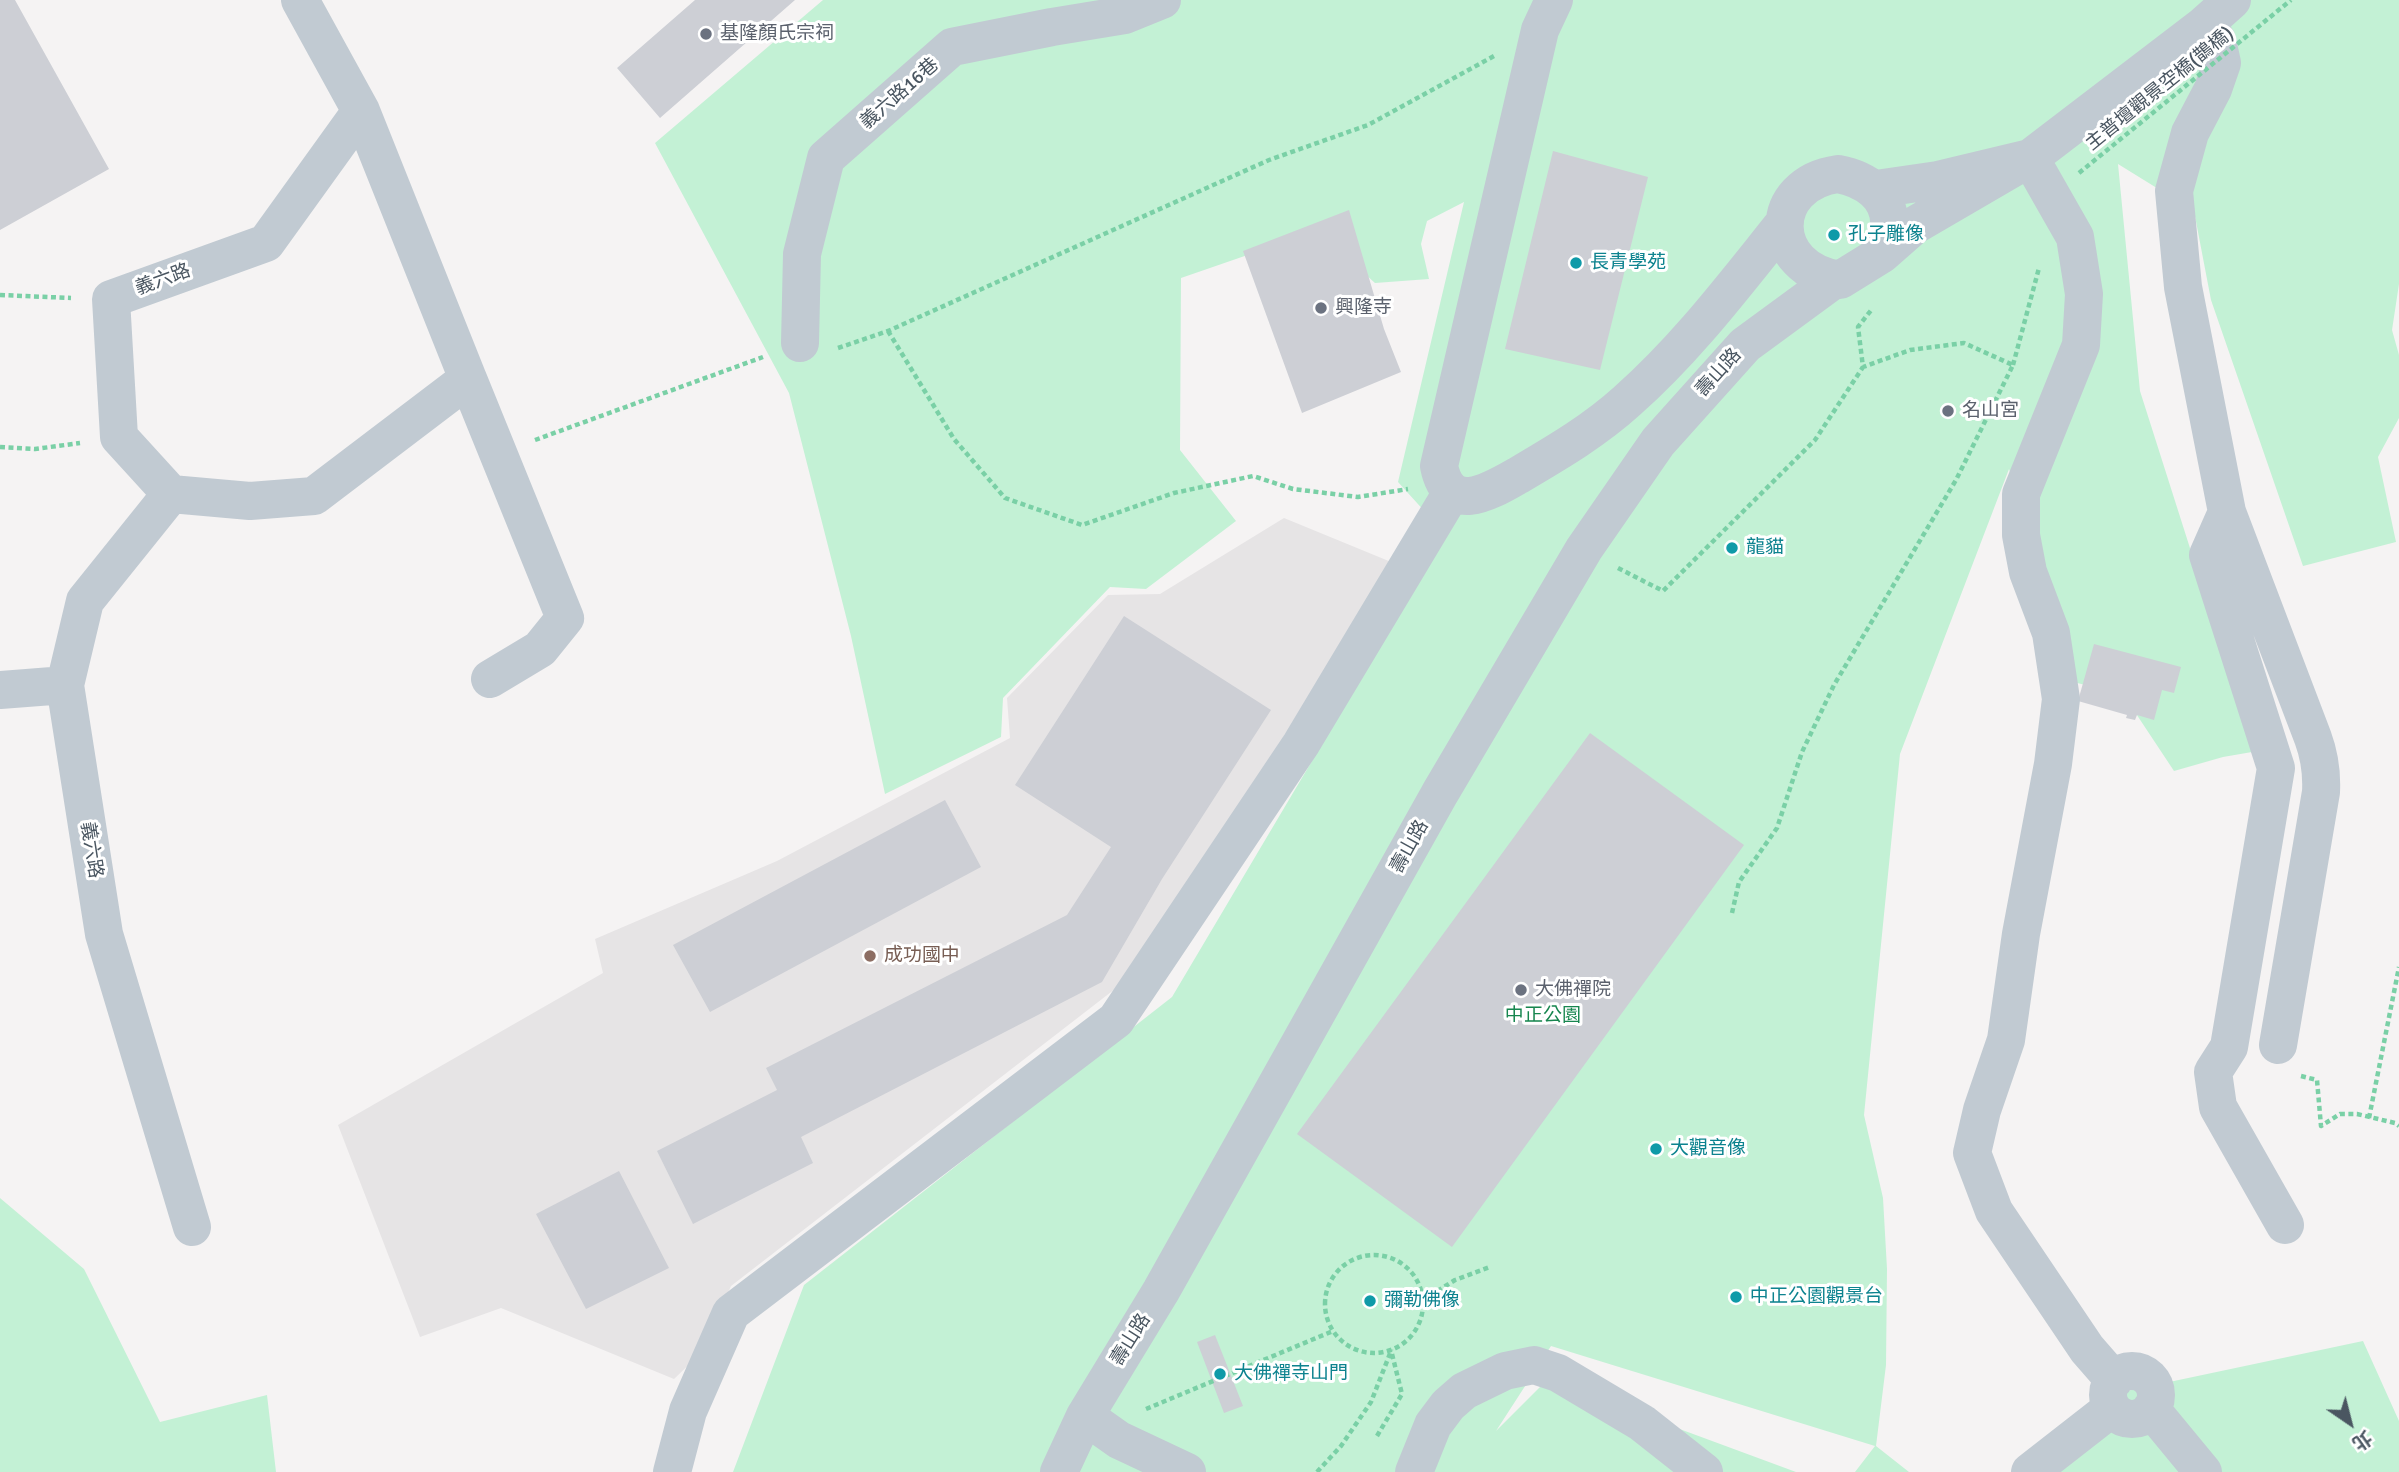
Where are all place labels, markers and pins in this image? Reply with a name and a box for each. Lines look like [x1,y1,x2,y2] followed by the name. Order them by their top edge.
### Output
[720,23,834,45] place label: 基隆顏氏宗祠
[698,26,714,42] marker: 基隆顏氏宗祠
[1848,224,1924,246] place label: 孔子雕像
[1826,227,1842,243] marker: 孔子雕像
[1590,252,1666,274] place label: 長青學苑
[1568,255,1584,271] marker: 長青學苑
[1335,297,1392,319] place label: 興隆寺
[1313,300,1329,316] marker: 興隆寺
[1962,400,2019,422] place label: 名山宮
[1940,403,1956,419] marker: 名山宮
[1746,537,1784,559] place label: 龍貓
[1724,540,1740,556] marker: 龍貓
[884,945,960,967] place label: 成功國中
[862,948,878,964] marker: 成功國中
[1535,979,1611,1001] place label: 大佛禪院
[1513,982,1529,998] marker: 大佛禪院
[1670,1138,1746,1160] place label: 大觀音像
[1648,1141,1664,1157] marker: 大觀音像
[1750,1286,1883,1308] place label: 中正公園觀景台
[1728,1289,1744,1305] marker: 中正公園觀景台
[1384,1290,1460,1312] place label: 彌勒佛像
[1362,1293,1378,1309] marker: 彌勒佛像
[1234,1363,1348,1385] place label: 大佛禪寺山門
[1212,1366,1228,1382] marker: 大佛禪寺山門

